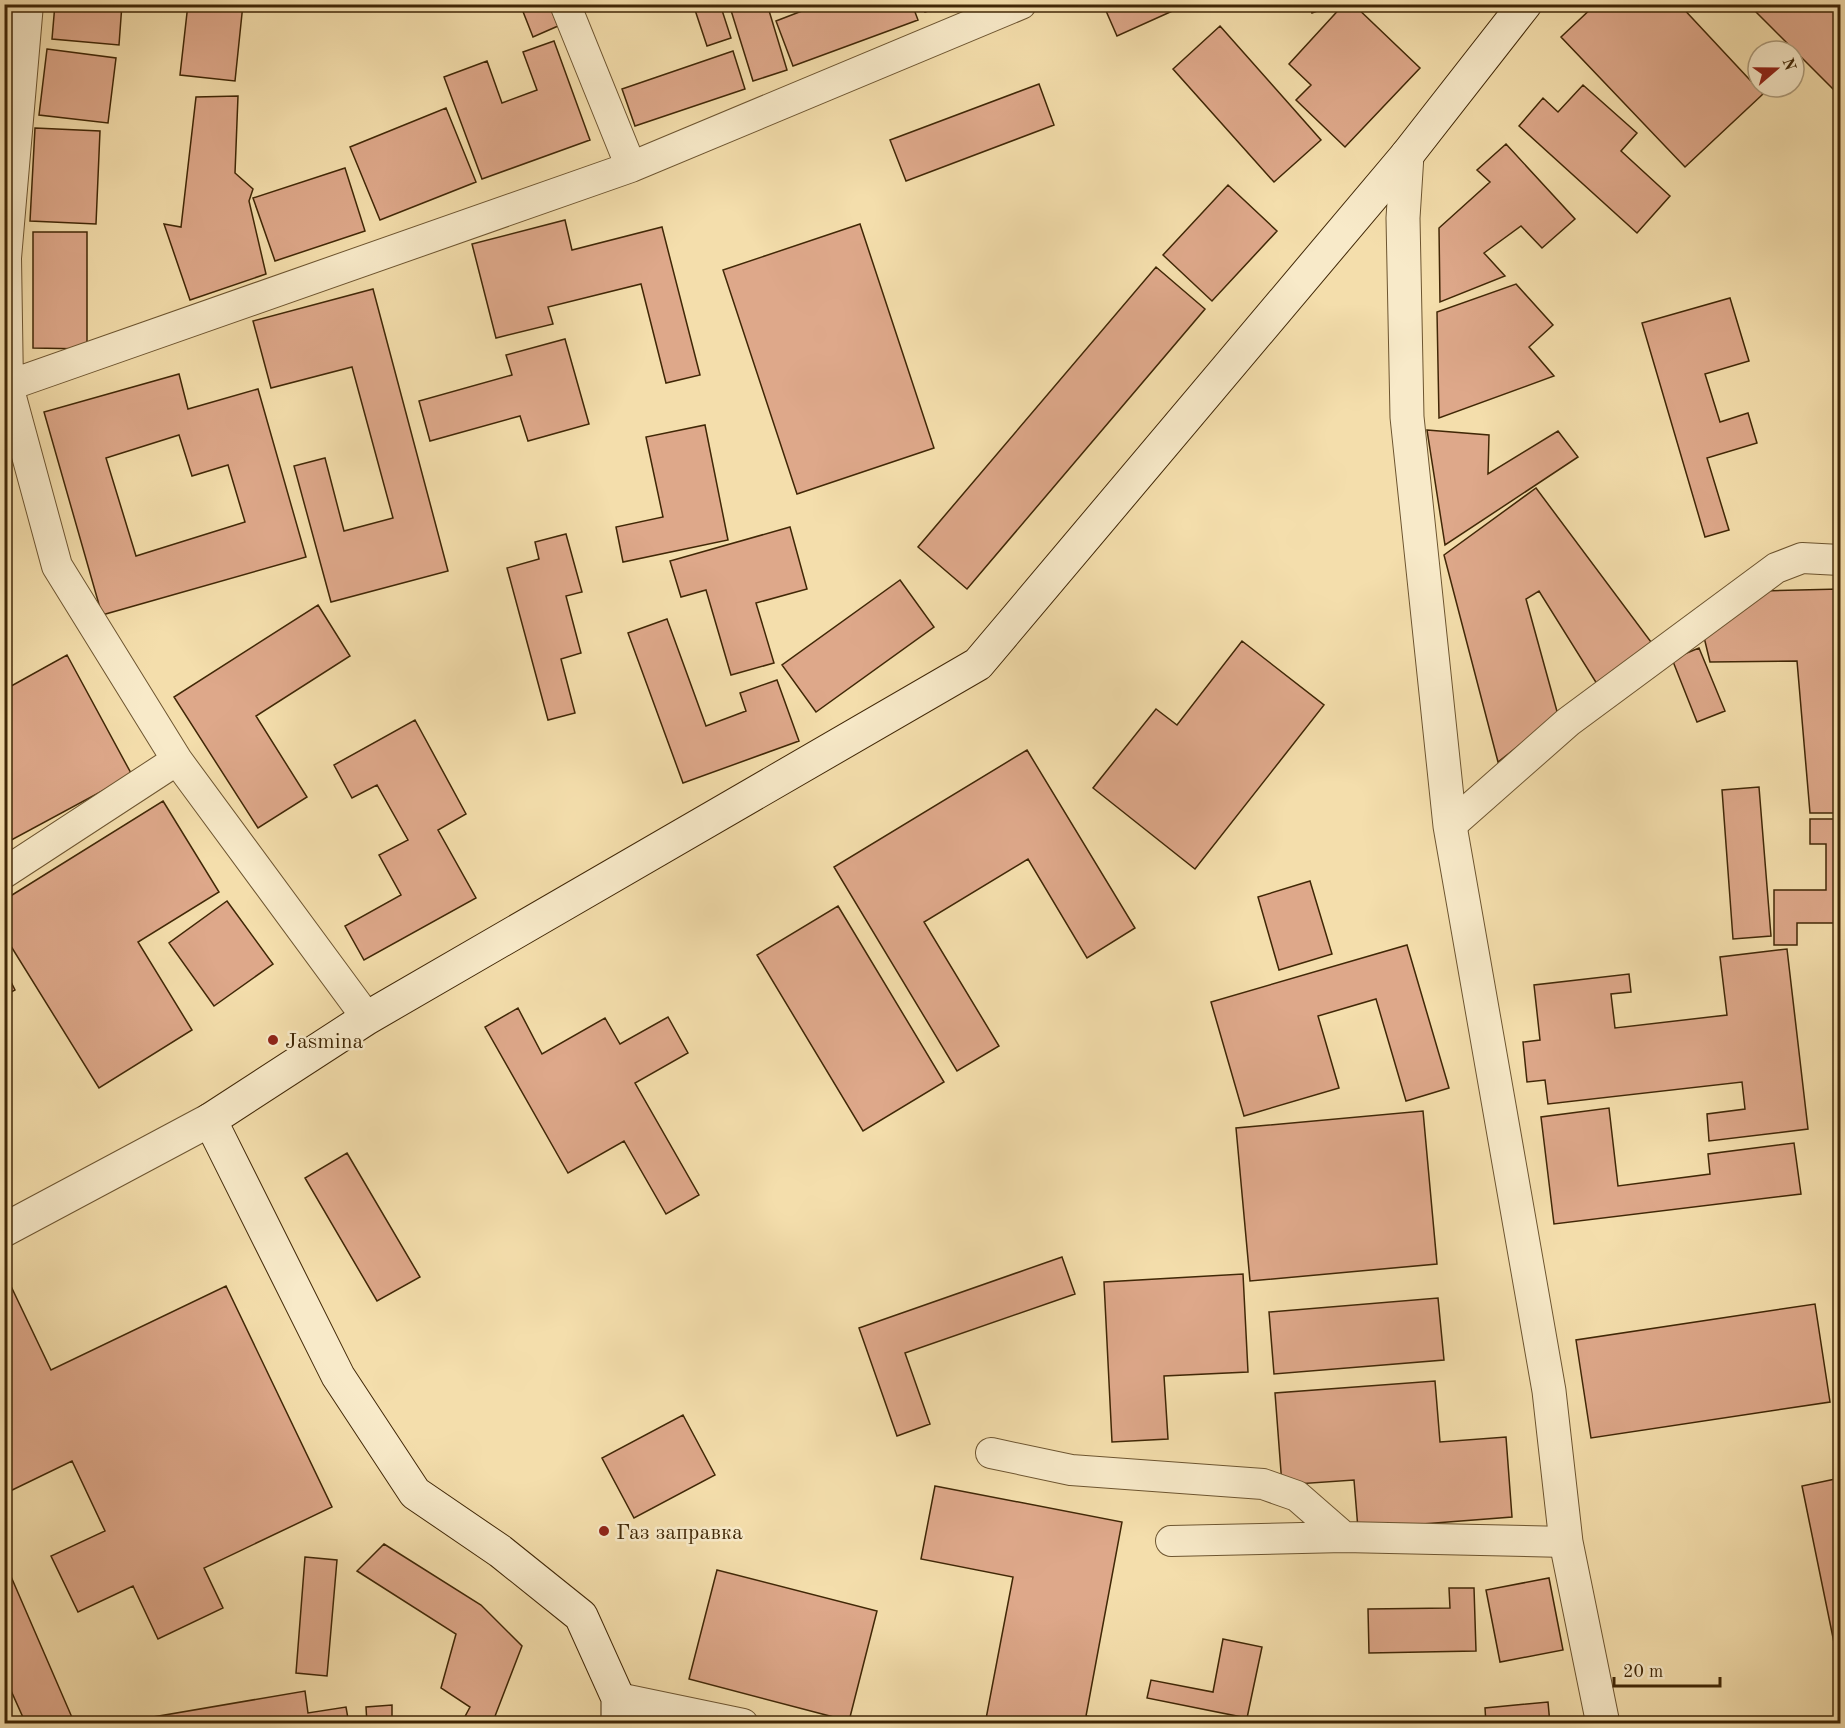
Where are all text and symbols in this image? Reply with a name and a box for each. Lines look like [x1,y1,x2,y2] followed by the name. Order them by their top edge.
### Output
[1746,39,1806,99] north arrow
[1779,56,1798,74] text: N
[285,1031,364,1053] place label: Jasmina
[266,1033,280,1047] marker: Jasmina
[616,1522,743,1544] place label: Газ заправка
[597,1524,611,1538] marker: Газ заправка
[1614,1650,1720,1688] scale bar
[1623,1663,1663,1681] text: 20 m

